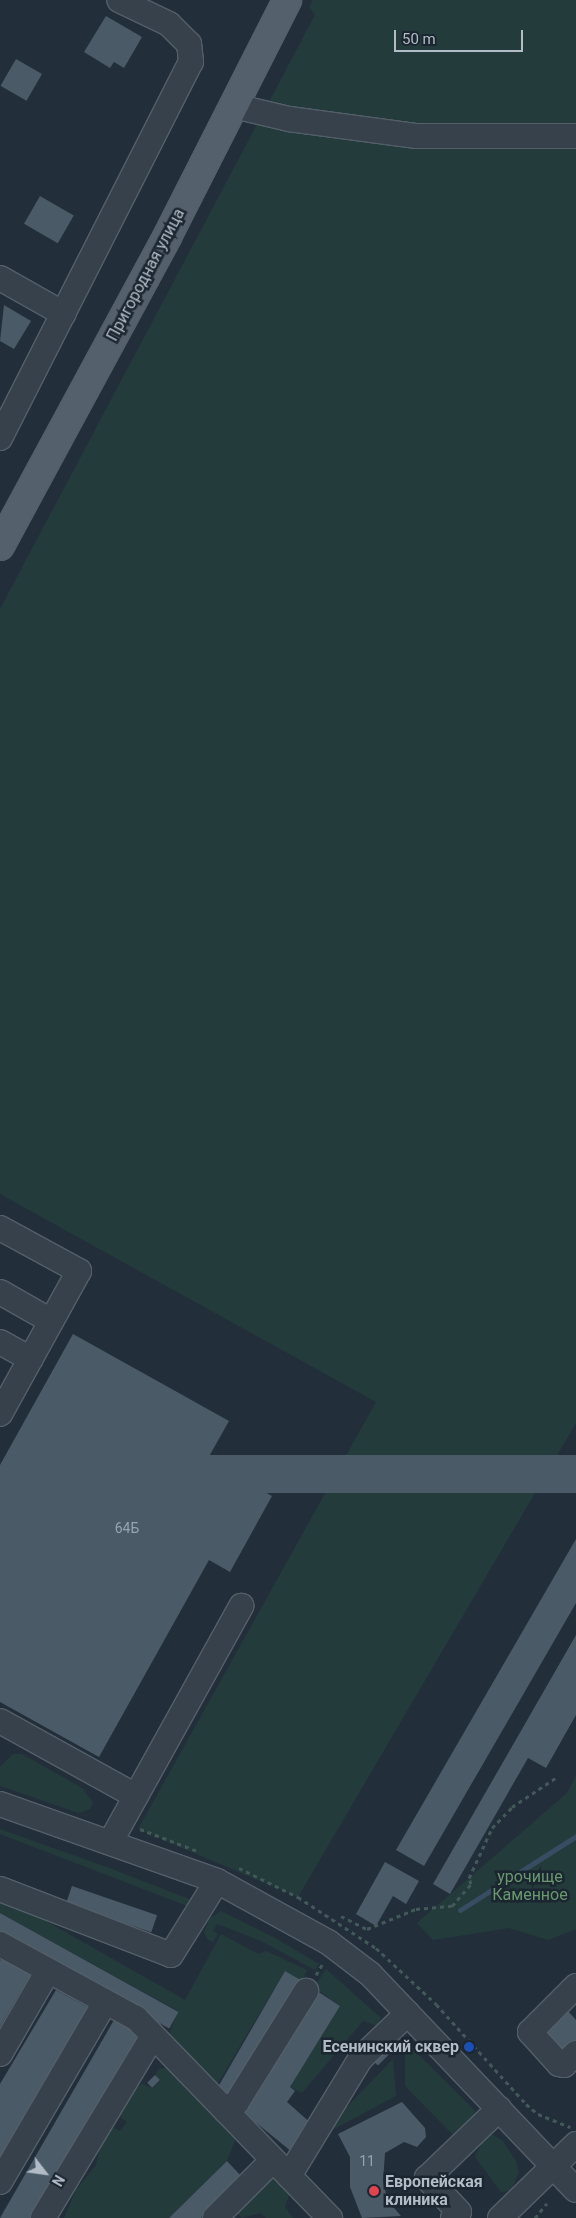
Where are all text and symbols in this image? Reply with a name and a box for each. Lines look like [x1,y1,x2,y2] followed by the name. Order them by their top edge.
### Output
[396,20,525,52] scale bar
[402,30,436,48] text: 50 m
[103,206,189,344] street label: Пригородная улица
[115,1520,139,1536] house number: 64Б
[492,1867,568,1905] park label: урочище Каменное
[323,2037,459,2057] place label: Есенинский сквер
[463,2041,475,2053] marker: Есенинский сквер
[20,2148,70,2198] north arrow
[359,2153,375,2169] house number: 11
[49,2172,67,2189] text: N
[385,2172,483,2210] place label: Европейская клиника
[367,2184,381,2198] marker: Европейская клиника

